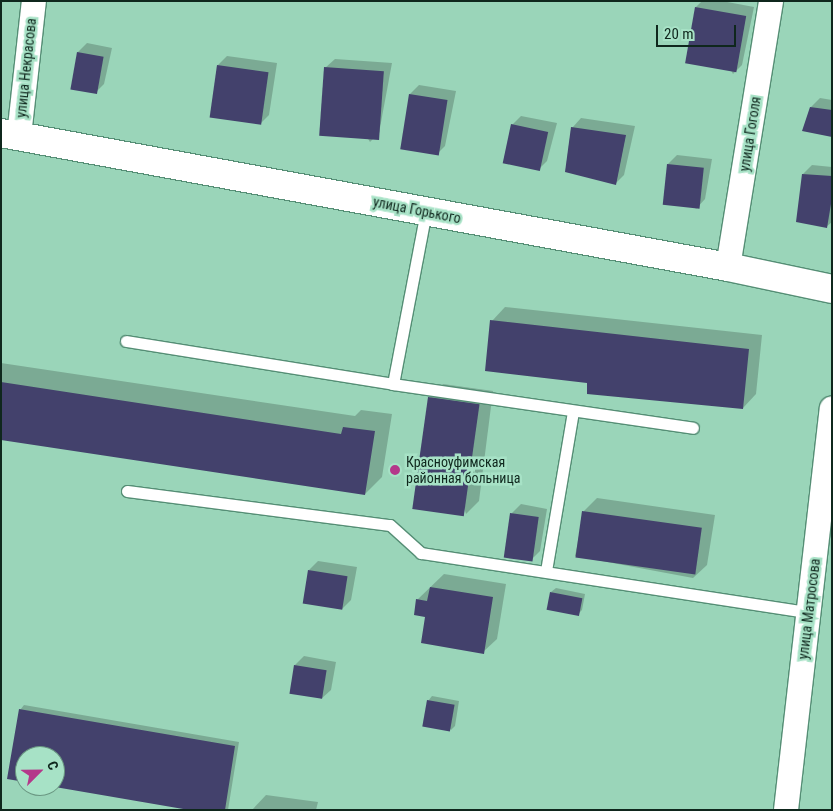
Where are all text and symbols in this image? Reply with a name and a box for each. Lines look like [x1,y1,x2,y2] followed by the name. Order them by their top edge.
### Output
[658,15,738,47] scale bar
[12,17,40,119] street label: улица Некрасова
[664,25,694,43] text: 20 m
[736,95,764,173] street label: улица Гоголя
[372,193,462,227] street label: улица Горького
[406,454,521,487] place label: Красноуфимская районная больница
[388,463,402,477] marker: Красноуфимская районная больница
[794,558,824,660] street label: улица Матросова
[15,746,65,796] north arrow
[44,759,62,772] text: С

